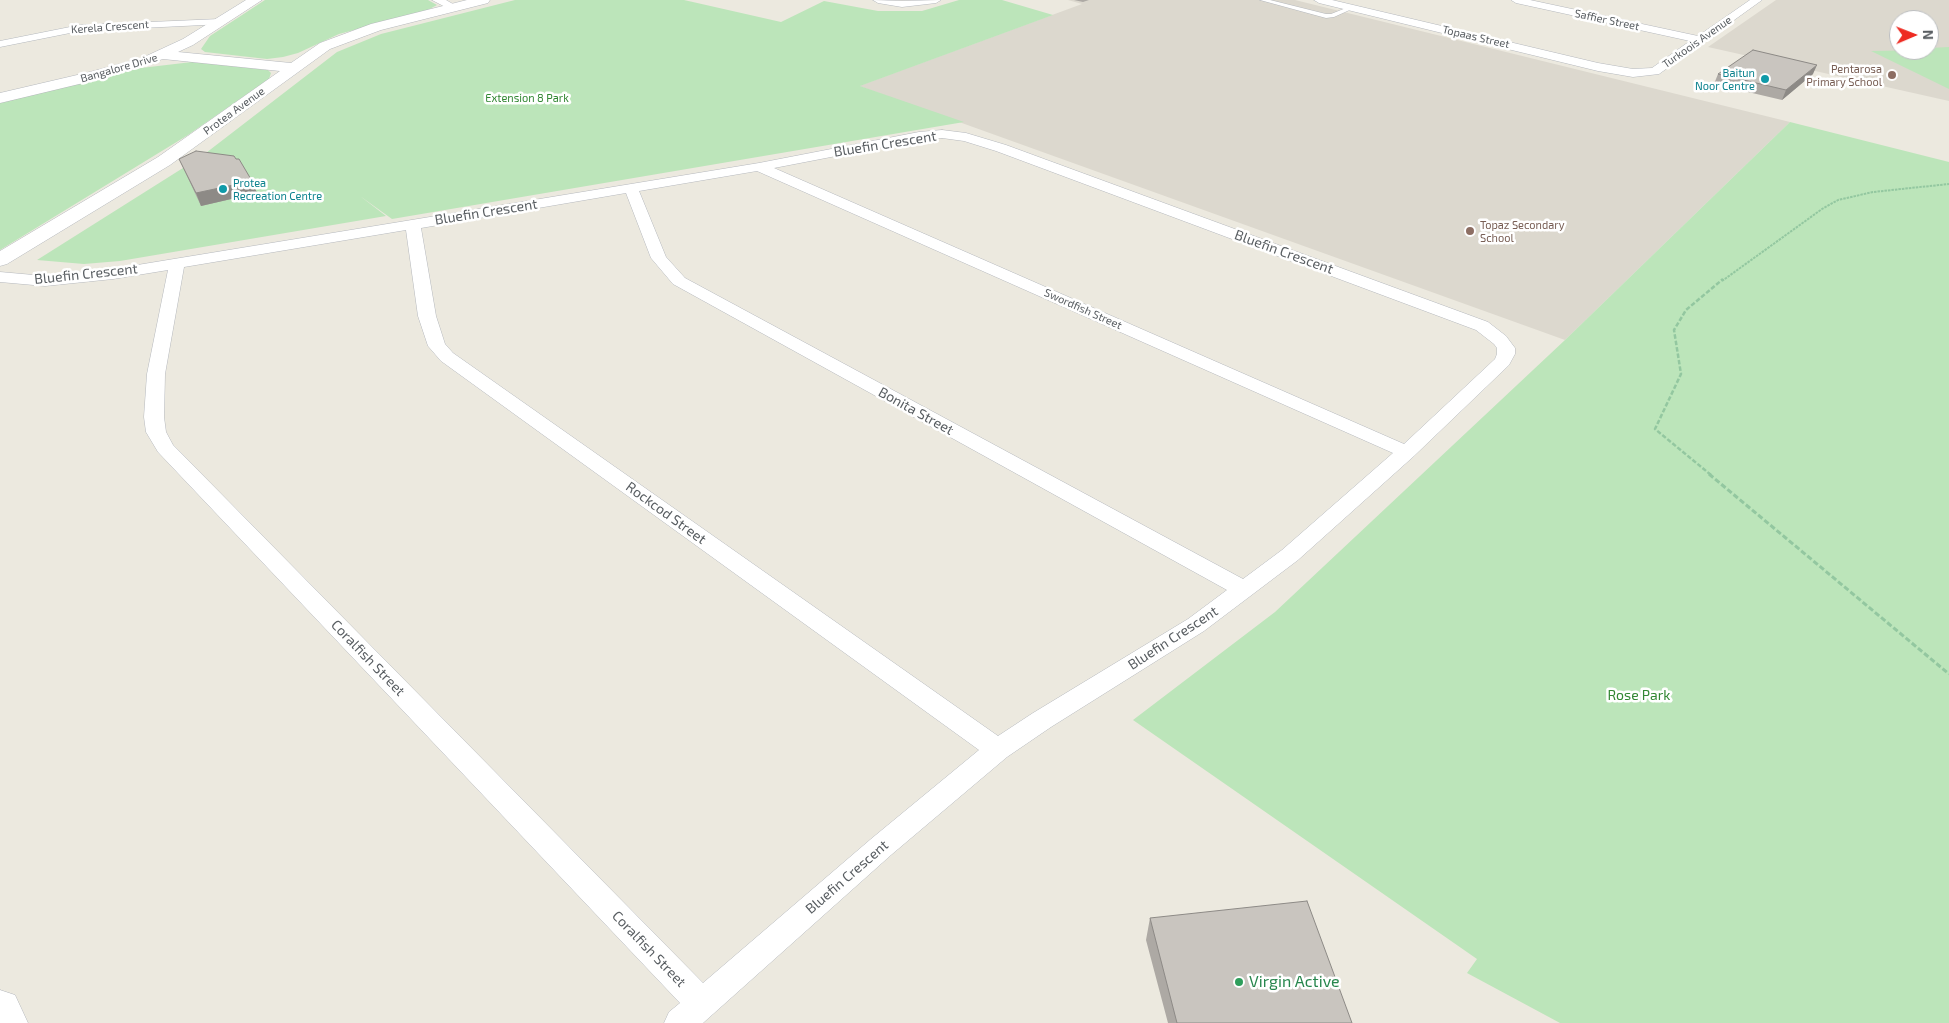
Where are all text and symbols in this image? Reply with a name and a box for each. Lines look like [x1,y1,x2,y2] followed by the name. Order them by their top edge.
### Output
[1573,7,1641,33] street label: Saffier Street
[1889,10,1939,60] north arrow
[1660,13,1734,71] street label: Turkoois Avenue
[71,18,149,36] street label: Kerela Crescent
[1441,23,1511,51] street label: Topaas Street
[1920,30,1937,40] text: N
[79,51,159,85] street label: Bangalore Drive
[1806,62,1882,88] place label: Pentarosa Primary School
[1695,66,1755,92] place label: Baitun Noor Centre
[1886,69,1898,81] marker: Pentarosa Primary School
[1759,73,1771,85] marker: Baitun Noor Centre
[201,84,267,138] street label: Protea Avenue
[485,91,569,105] park label: Extension 8 Park
[832,128,938,160] street label: Bluefin Crescent
[233,176,322,202] place label: Protea Recreation Centre
[217,183,229,195] marker: Protea Recreation Centre
[433,196,539,228] street label: Bluefin Crescent
[1480,218,1564,244] place label: Topaz Secondary School
[1464,225,1476,237] marker: Topaz Secondary School
[1232,226,1336,278] street label: Bluefin Crescent
[33,260,139,288] street label: Bluefin Crescent
[1042,286,1124,332] street label: Swordfish Street
[876,383,956,439] street label: Bonita Street
[623,478,709,548] street label: Rockcod Street
[1125,603,1221,673] street label: Bluefin Crescent
[328,617,408,699] street label: Coralfish Street
[1608,687,1670,703] park label: Rose Park
[802,837,892,917] street label: Bluefin Crescent
[609,908,689,990] street label: Coralfish Street
[1249,972,1340,992] place label: Virgin Active
[1233,976,1245,988] marker: Virgin Active

